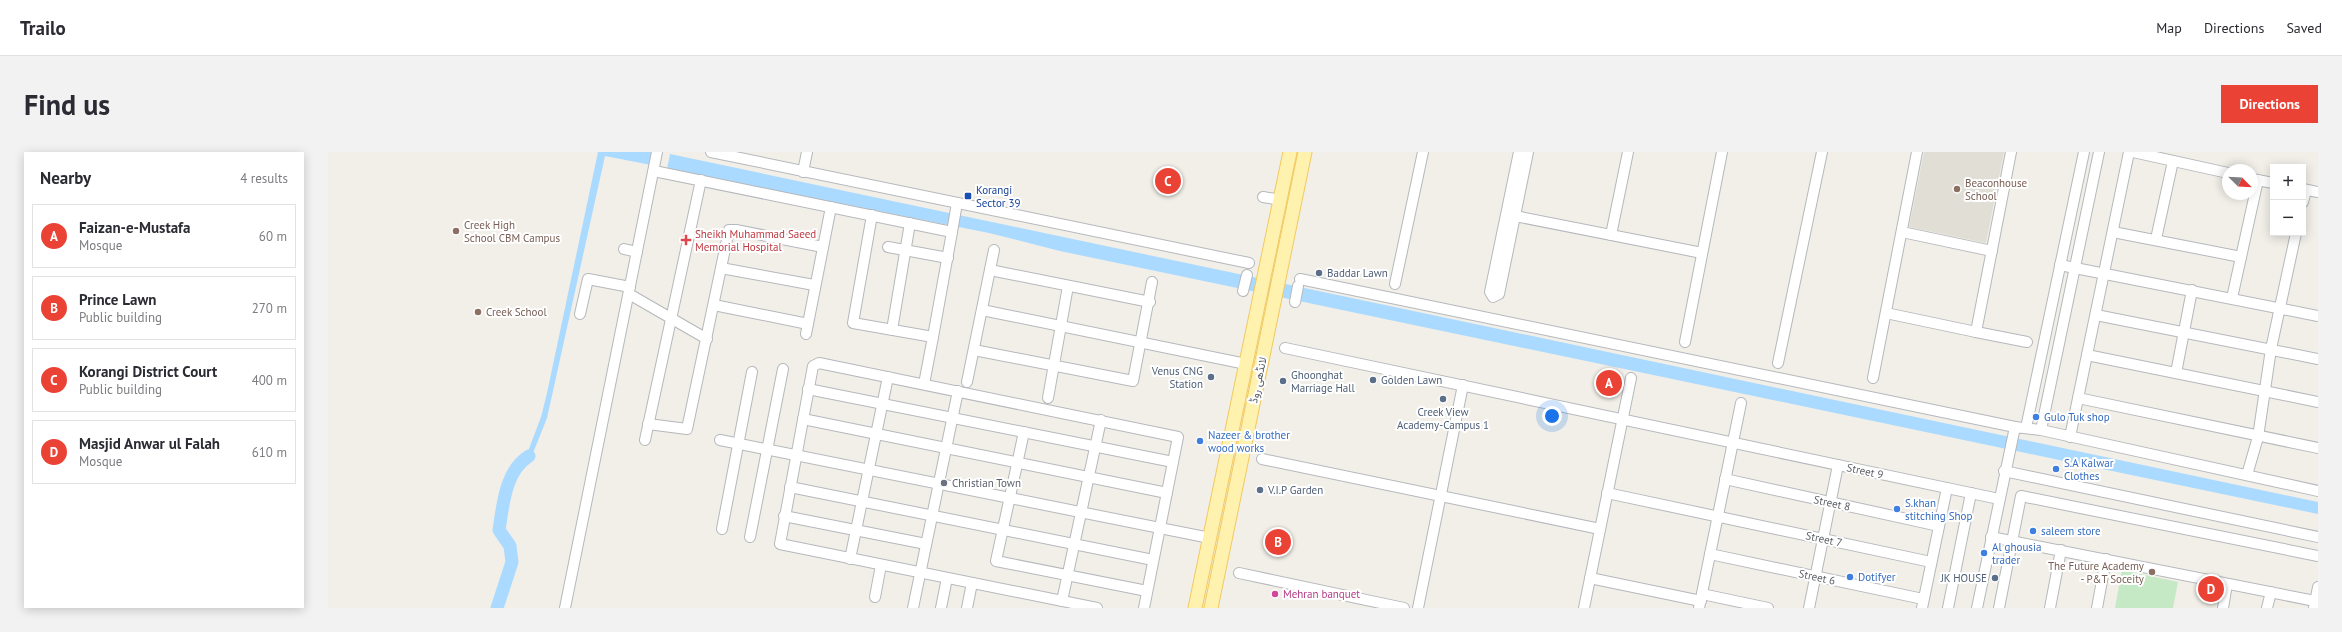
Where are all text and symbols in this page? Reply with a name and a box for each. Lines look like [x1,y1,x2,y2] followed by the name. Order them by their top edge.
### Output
[20,16,66,40] text: Trailo
[2156,19,2182,37] text: Map
[2204,19,2264,37] text: Directions
[2286,19,2322,37] text: Saved
[2221,85,2318,123] button: Directions
[24,86,110,123] text: Find us
[2222,164,2258,200] north arrow
[2270,164,2306,236] map controls
[2270,164,2306,200] button: +
[1155,166,1181,196] pin: C
[40,167,91,189] text: Nearby
[240,170,288,187] text: 4 results
[1965,176,2028,203] place label: Beaconhouse School
[976,183,1020,210] place label: Korangi Sector 39
[1952,184,1962,194] marker: Beaconhouse School
[963,191,973,201] marker: Korangi Sector 39
[2270,200,2306,236] button: −
[79,218,190,237] text: Faizan-e-Mustafa
[464,218,560,245] place label: Creek High School CBM Campus
[451,226,461,236] marker: Creek High School CBM Campus
[695,227,816,254] place label: Sheikh Muhammad Saeed Memorial Hospital
[50,228,58,245] text: A
[259,228,287,245] text: 60 m
[680,234,692,246] marker: Sheikh Muhammad Saeed Memorial Hospital
[79,237,122,254] text: Mosque
[1327,266,1388,280] place label: Baddar Lawn
[1314,268,1324,278] marker: Baddar Lawn
[79,290,156,309] text: Prince Lawn
[50,300,58,317] text: B
[252,300,287,317] text: 270 m
[486,305,547,319] place label: Creek School
[473,307,483,317] marker: Creek School
[79,309,162,326] text: Public building
[1246,356,1270,404] street label: لانڈھی روڈ
[79,362,217,381] text: Korangi District Court
[1151,364,1203,391] place label: Venus CNG Station
[1291,368,1356,395] place label: Ghoonghat Marriage Hall
[1596,368,1622,398] pin: A
[50,372,58,389] text: C
[252,372,287,389] text: 400 m
[1206,372,1216,382] marker: Venus CNG Station
[1381,373,1442,387] place label: Golden Lawn
[1368,375,1378,385] marker: Golden Lawn
[1278,376,1288,386] marker: Ghoonghat Marriage Hall
[79,381,162,398] text: Public building
[1438,394,1448,404] marker: Creek View Academy-Campus 1
[1397,405,1489,432] place label: Creek View Academy-Campus 1
[1542,406,1562,426] your location
[2044,410,2110,424] place label: Gulo Tuk shop
[2031,412,2041,422] marker: Gulo Tuk shop
[1208,428,1290,455] place label: Nazeer & brother wood works
[79,434,220,453] text: Masjid Anwar ul Falah
[1195,436,1205,446] marker: Nazeer & brother wood works
[50,444,58,461] text: D
[252,444,287,461] text: 610 m
[79,453,122,470] text: Mosque
[2064,456,2114,483] place label: S.A Kalwar Clothes
[1845,460,1885,482] street label: Street 9
[2051,464,2061,474] marker: S.A Kalwar Clothes
[952,476,1021,490] place label: Christian Town
[939,478,949,488] marker: Christian Town
[1267,483,1323,497] place label: V.I.P Garden
[1255,485,1265,495] marker: V.I.P Garden
[1812,492,1852,514] street label: Street 8
[1905,496,1972,523] place label: S.khan stitching Shop
[1892,504,1902,514] marker: S.khan stitching Shop
[2041,524,2101,538] place label: saleem store
[2028,526,2038,536] marker: saleem store
[1265,527,1291,557] pin: B
[1804,528,1844,550] street label: Street 7
[1992,540,2041,567] place label: Al ghousia trader
[1979,548,1989,558] marker: Al ghousia trader
[2048,559,2145,586] place label: The Future Academy - P&T Soceity
[1797,566,1837,588] street label: Street 6
[2147,567,2157,577] marker: The Future Academy - P&T Soceity
[1858,570,1896,584] place label: Dotifyer
[1940,571,1987,585] place label: JK HOUSE
[1845,572,1855,582] marker: Dotifyer
[1990,573,2000,583] marker: JK HOUSE
[2198,574,2224,604] pin: D
[1283,587,1360,601] place label: Mehran banquet
[1270,589,1280,599] marker: Mehran banquet

